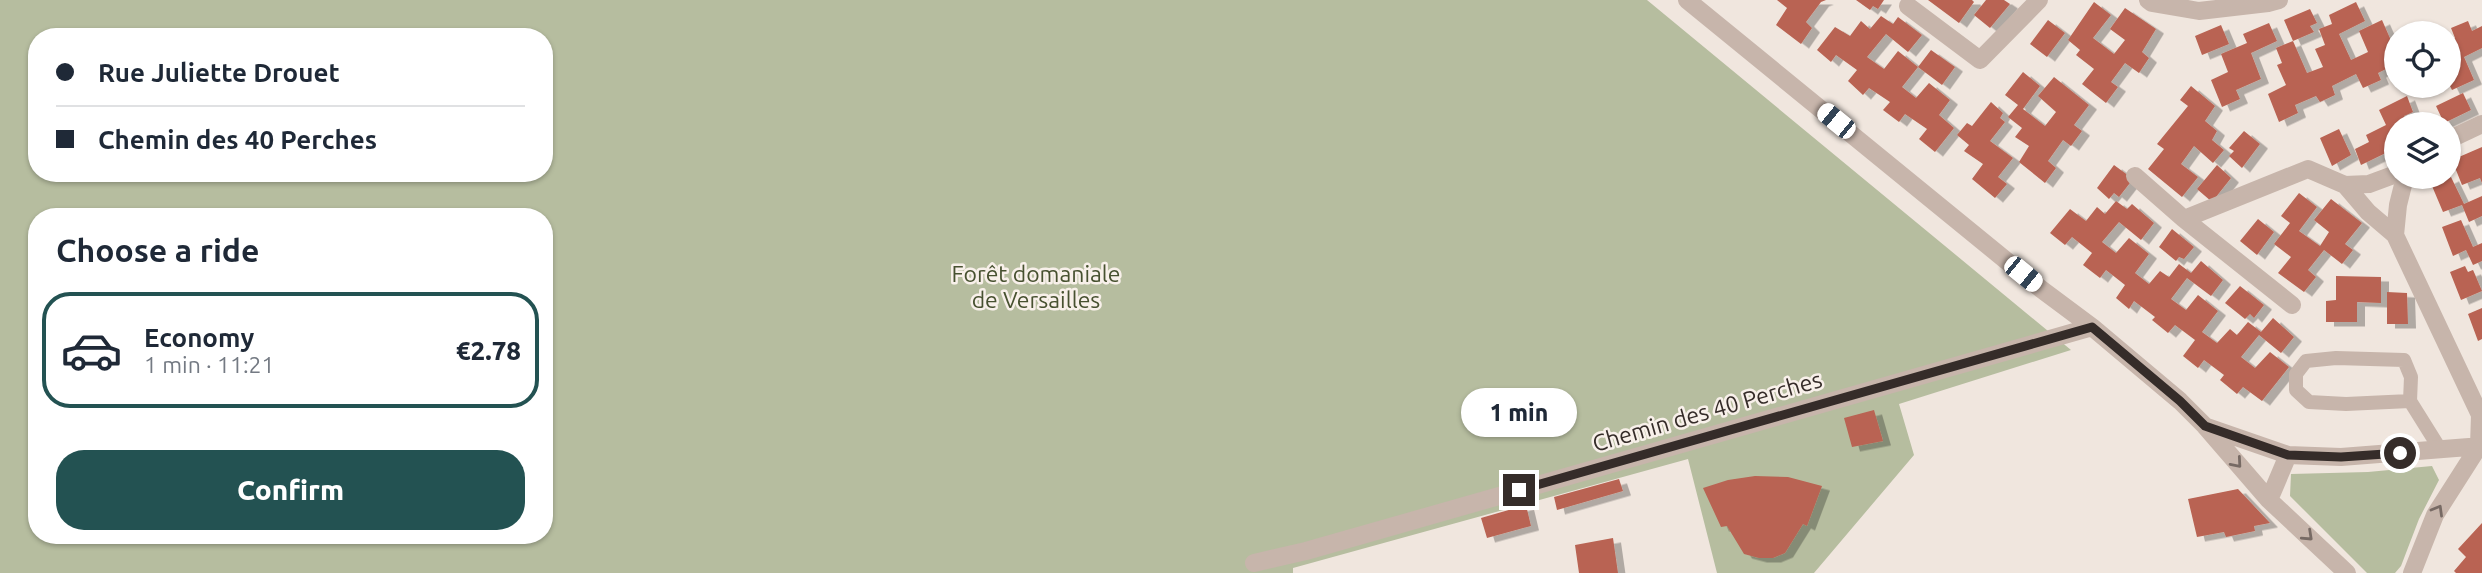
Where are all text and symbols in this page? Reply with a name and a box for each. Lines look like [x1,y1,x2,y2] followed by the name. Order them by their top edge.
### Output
[2384,21,2461,189] map controls
[2384,21,2461,98] button: locate
[98,58,340,87] text: Rue Juliette Drouet
[1814,100,1859,142] car
[2384,112,2461,189] button: layers
[98,125,377,154] text: Chemin des 40 Perches
[56,232,259,268] text: Choose a ride
[2001,253,2046,295] car
[951,261,1121,312] park label: Forêt domaniale de Versailles
[60,319,123,382] icon: car
[144,323,254,352] text: Economy
[456,336,521,365] text: €2.78
[144,352,275,377] text: 1 min · 11:21
[1589,366,1825,456] street label: Chemin des 40 Perches
[1461,388,1577,438] callout: 1 min
[1490,400,1548,425] text: 1 min
[2384,437,2416,469] route start
[56,450,525,530] button: Confirm
[2229,455,2241,468] one-way arrow
[1503,474,1535,506] route end
[2430,505,2443,518] one-way arrow
[2300,528,2313,541] one-way arrow

